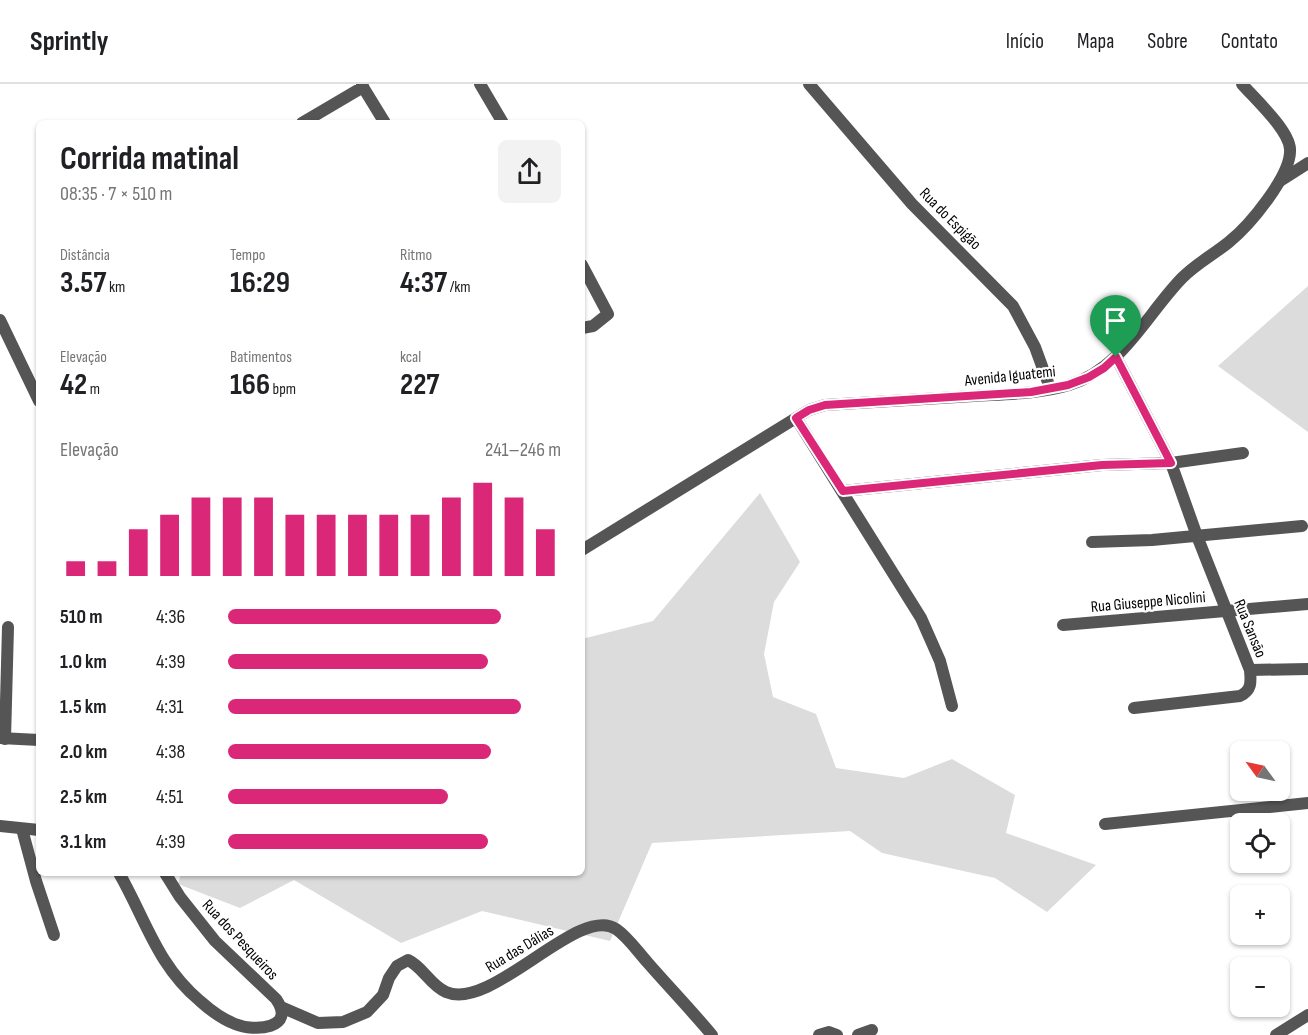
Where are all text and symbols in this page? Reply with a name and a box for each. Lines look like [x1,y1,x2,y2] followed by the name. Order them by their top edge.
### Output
[30,25,108,58] text: Sprintly
[1006,29,1044,54] text: Início
[1077,29,1114,54] text: Mapa
[1147,29,1188,54] text: Sobre
[1221,29,1278,54] text: Contato
[60,139,239,179] text: Corrida matinal
[498,140,561,203] button: share
[60,182,172,206] text: 08:35 · 7 × 510 m
[915,184,985,254] street label: Rua do Espigão
[60,246,110,265] text: Distância
[230,246,265,265] text: Tempo
[400,246,432,265] text: Ritmo
[60,265,106,301] text: 3.57
[230,265,290,301] text: 16:29
[400,265,447,301] text: 4:37
[106,278,125,297] text: km
[447,278,471,297] text: /km
[1090,295,1141,357] pin
[1099,304,1132,337] icon: arrive
[60,348,107,367] text: Elevação
[230,348,292,367] text: Batimentos
[400,348,421,367] text: kcal
[963,362,1057,391] street label: Avenida Iguatemi
[60,367,87,403] text: 42
[230,367,270,403] text: 166
[400,367,439,403] text: 227
[87,380,100,399] text: m
[270,380,296,399] text: bpm
[60,438,119,462] text: Elevação
[485,438,561,462] text: 241–246 m
[1090,588,1206,617] street label: Rua Giuseppe Nicolini
[1229,597,1270,660] street label: Rua Sansão
[60,605,103,629] text: 510 m
[156,605,185,629] text: 4:36
[60,650,107,674] text: 1.0 km
[156,650,185,674] text: 4:39
[60,695,106,719] text: 1.5 km
[156,695,184,719] text: 4:31
[60,740,107,764] text: 2.0 km
[156,740,185,764] text: 4:38
[1230,741,1290,801] north arrow
[1230,741,1290,1017] map controls
[60,785,107,809] text: 2.5 km
[156,785,183,809] text: 4:51
[1230,813,1290,873] button: locate
[60,830,106,854] text: 3.1 km
[156,830,185,854] text: 4:39
[1230,885,1290,945] button: +
[198,896,282,984] street label: Rua dos Pesqueiros
[482,921,557,977] street label: Rua das Dálias
[1230,957,1290,1017] button: −

